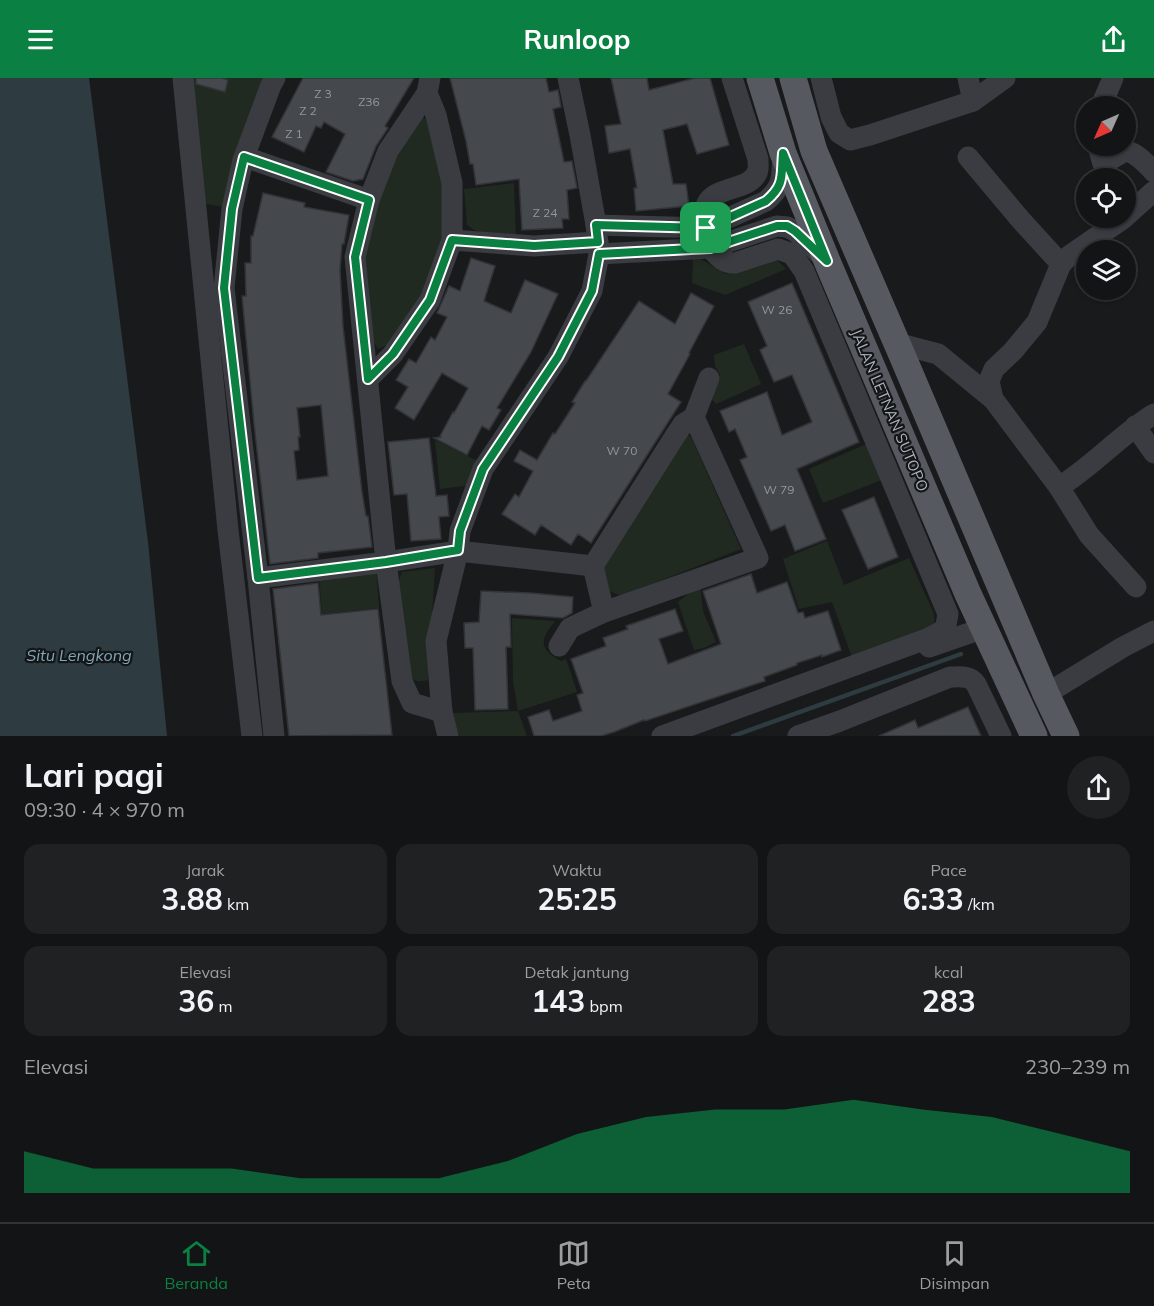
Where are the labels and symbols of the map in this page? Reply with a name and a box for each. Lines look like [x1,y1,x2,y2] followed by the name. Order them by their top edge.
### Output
[314,86,332,101] house number: Z 3
[358,94,380,109] house number: Z36
[1076,96,1136,156] north arrow
[299,103,317,118] house number: Z 2
[285,126,303,141] house number: Z 1
[680,202,731,253] pin
[533,205,557,220] house number: Z 24
[762,302,792,317] house number: W 26
[847,326,933,494] street label: JALAN LETNAN SUTOPO
[607,443,637,458] house number: W 70
[764,482,794,497] house number: W 79
[26,645,132,665] water label: Situ Lengkong

